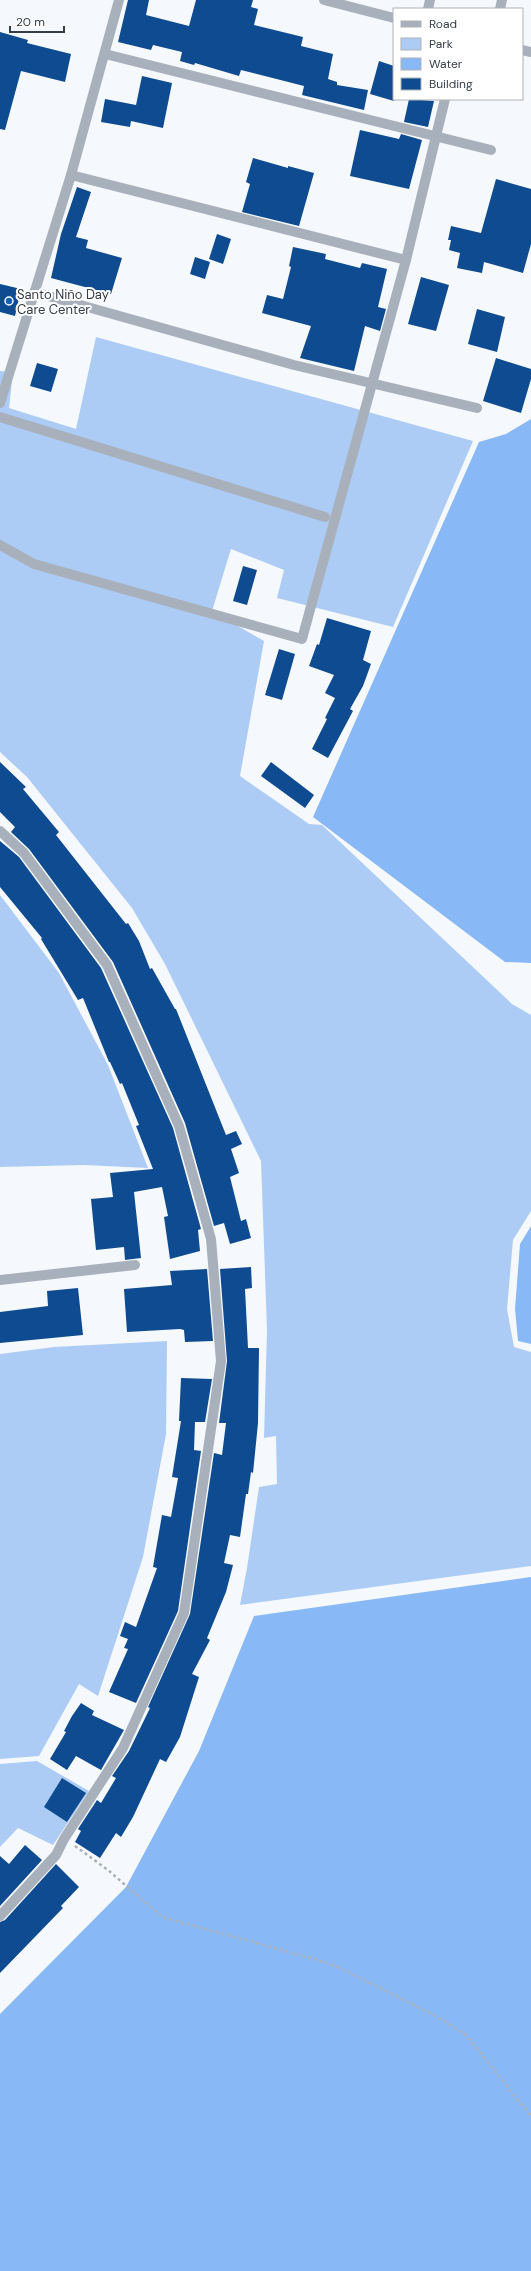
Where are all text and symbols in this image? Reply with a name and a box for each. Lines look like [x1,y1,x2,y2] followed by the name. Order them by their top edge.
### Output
[10,8,64,34] scale bar
[393,8,523,100] legend
[16,14,45,30] text: 20 m
[429,16,457,32] text: Road
[429,36,453,52] text: Park
[429,56,463,72] text: Water
[429,76,473,92] text: Building
[17,286,109,318] place label: Santo Niño Day Care Center
[4,296,14,306] marker: Santo Niño Day Care Center

